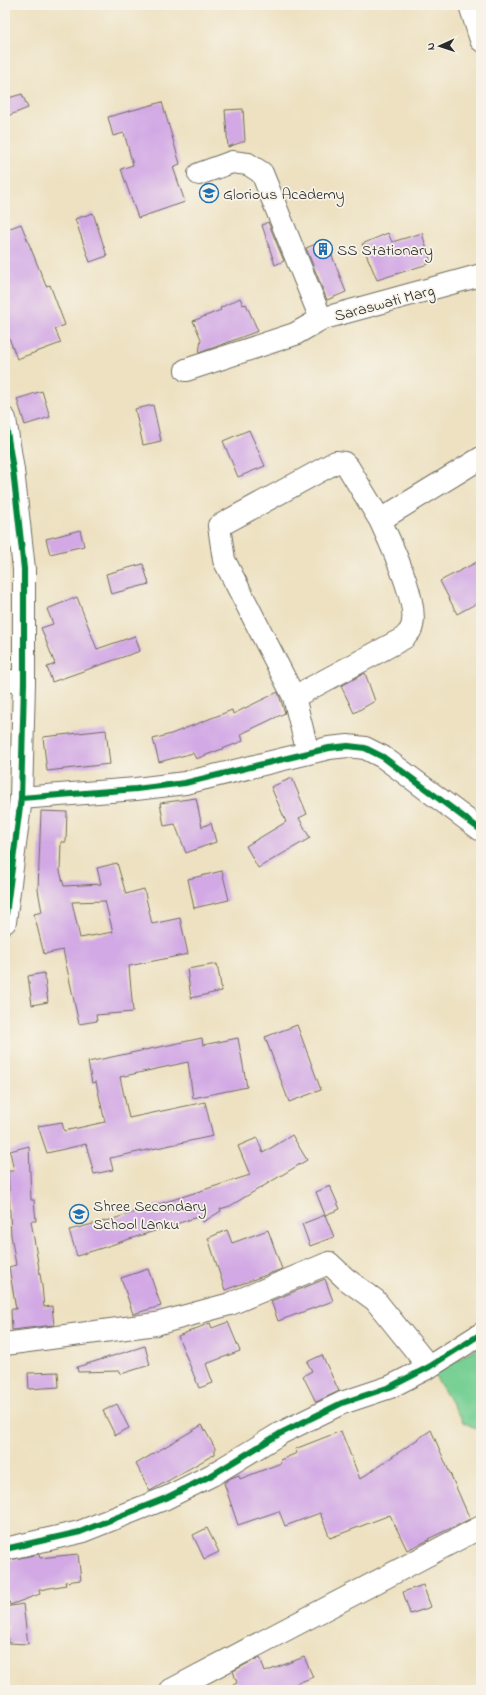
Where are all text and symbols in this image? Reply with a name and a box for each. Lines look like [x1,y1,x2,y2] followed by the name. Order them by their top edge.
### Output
[420,26,460,66] north arrow
[423,42,439,51] text: N
[198,182,220,204] school or university icon: Glorious Academy
[223,183,345,207] place label: Glorious Academy
[312,238,334,260] building icon: SS Stationary
[337,239,433,263] place label: SS Stationary
[332,279,437,329] street label: Saraswati Marg
[93,1195,207,1237] place label: Shree Secondary School Lanku
[68,1203,90,1225] school or university icon: Shree Secondary School Lanku

